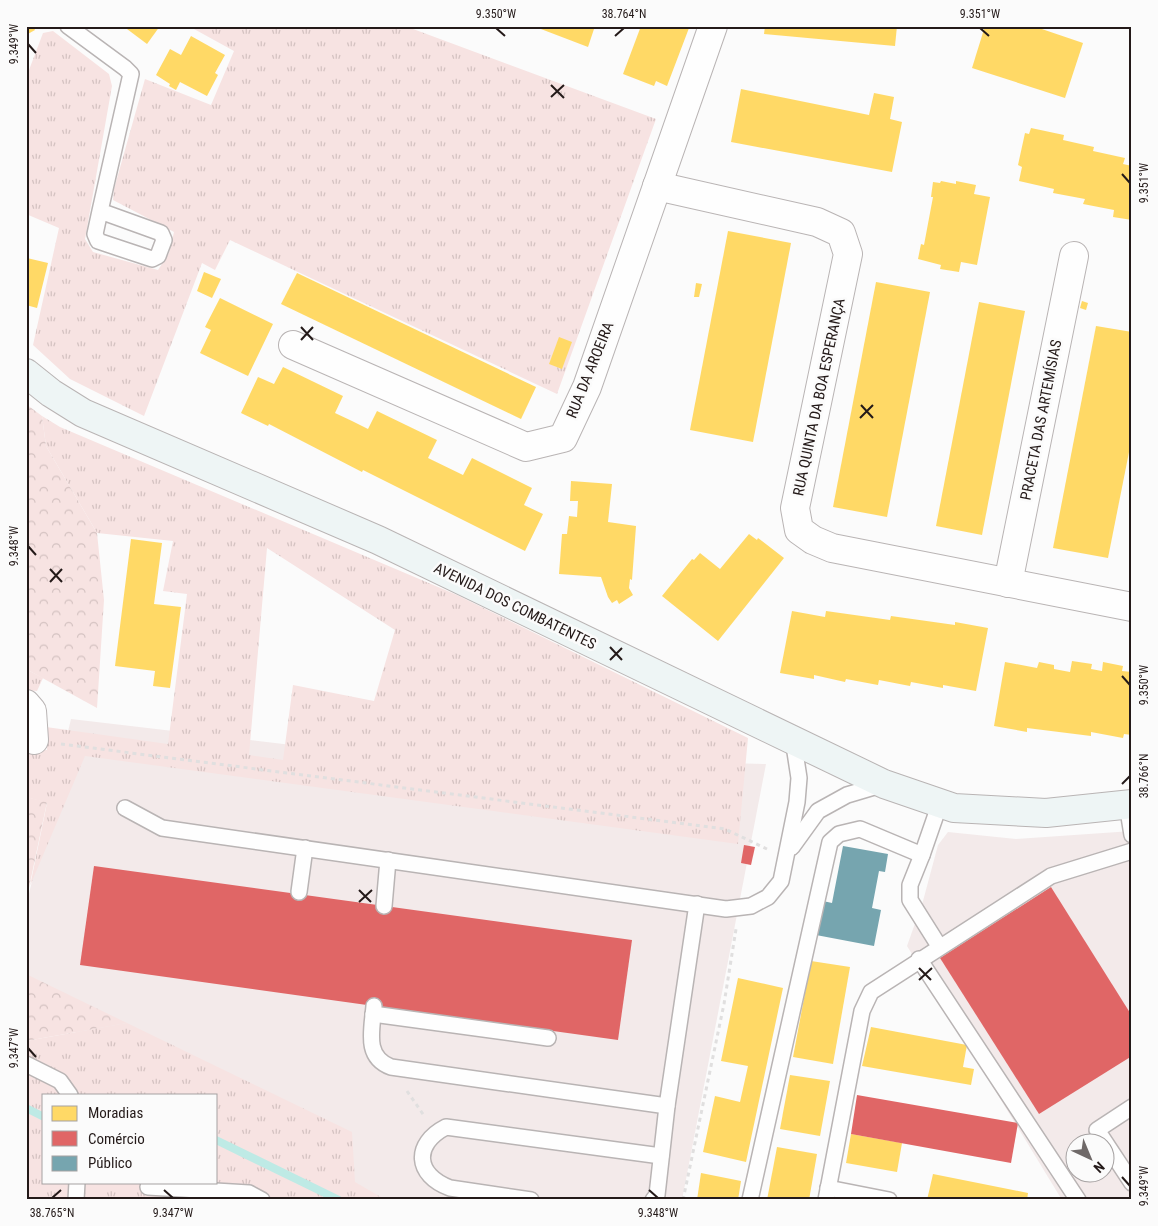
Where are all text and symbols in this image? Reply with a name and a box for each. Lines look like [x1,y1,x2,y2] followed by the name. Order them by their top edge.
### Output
[476,7,516,21] text: 9.350°W
[602,7,646,21] text: 38.764°N
[960,7,1000,21] text: 9.351°W
[7,24,21,64] text: 9.349°W
[1137,163,1151,203] text: 9.351°W
[789,296,849,497] street label: RUA QUINTA DA BOA ESPERANÇA
[563,319,618,421] street label: RUA DA AROEIRA
[1017,338,1065,502] street label: PRACETA DAS ARTEMÍSIAS
[7,526,21,566] text: 9.348°W
[431,559,599,653] street label: AVENIDA DOS COMBATENTES
[1137,665,1151,705] text: 9.350°W
[1137,754,1151,798] text: 38.766°N
[7,1028,21,1068] text: 9.347°W
[42,1094,218,1184] legend
[88,1104,143,1122] text: Moradias
[88,1130,145,1148] text: Comércio
[1066,1134,1116,1184] north arrow
[88,1154,132,1172] text: Público
[1090,1159,1108,1176] text: N
[1137,1166,1151,1206] text: 9.349°W
[30,1206,74,1220] text: 38.765°N
[153,1206,193,1220] text: 9.347°W
[638,1206,678,1220] text: 9.348°W

